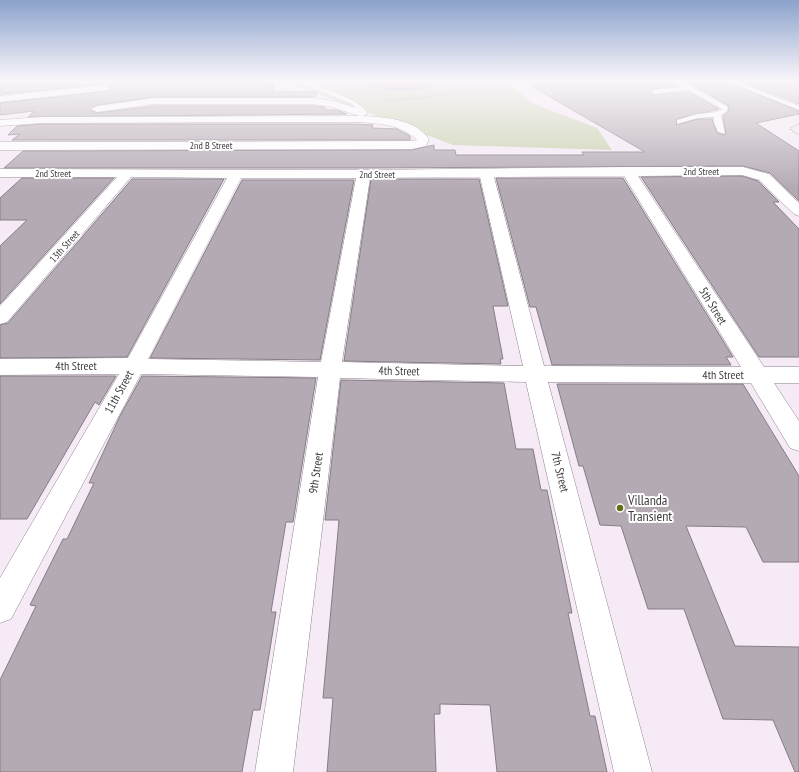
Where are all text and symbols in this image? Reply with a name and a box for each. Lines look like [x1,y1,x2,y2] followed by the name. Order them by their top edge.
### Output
[190,139,233,152] street label: 2nd B Street
[683,165,719,178] street label: 2nd Street
[35,167,71,180] street label: 2nd Street
[359,168,395,181] street label: 2nd Street
[46,227,82,265] street label: 13th Street
[696,284,731,328] street label: 5th Street
[55,358,97,373] street label: 4th Street
[378,363,421,378] street label: 4th Street
[101,367,137,416] street label: 11th Street
[702,367,744,382] street label: 4th Street
[548,450,573,494] street label: 7th Street
[305,451,326,494] street label: 9th Street
[627,491,672,525] place label: Villanda Transient
[615,503,625,513] marker: Villanda Transient

